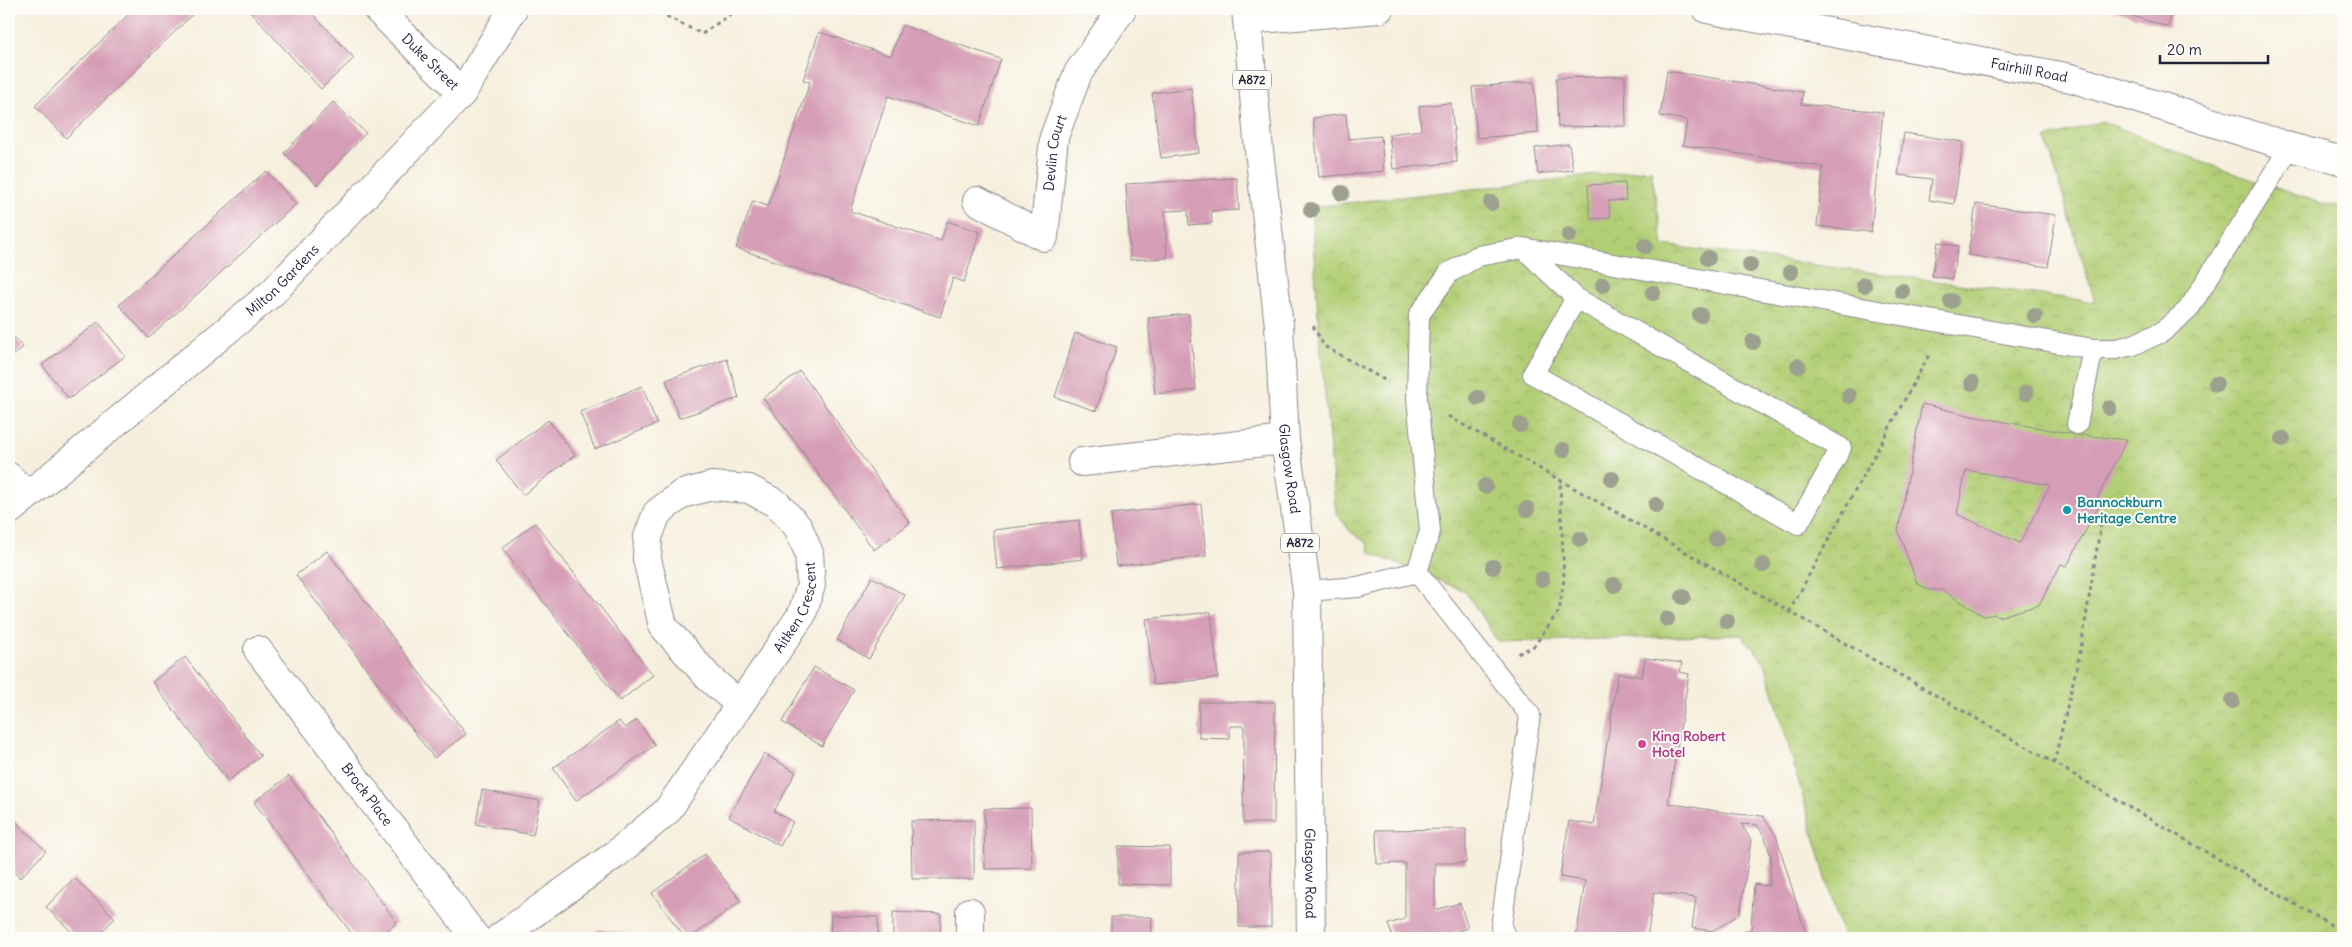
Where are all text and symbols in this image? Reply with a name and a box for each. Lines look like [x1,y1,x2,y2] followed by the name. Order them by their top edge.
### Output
[398,30,463,94] street label: Duke Street
[2160,32,2267,64] scale bar
[2167,40,2202,59] text: 20 m
[1989,54,2069,86] street label: Fairhill Road
[1233,70,1271,90] road number: A872
[1040,112,1071,192] street label: Devlin Court
[242,240,323,320] street label: Milton Gardens
[1275,423,1305,515] street label: Glasgow Road
[2077,493,2177,527] place label: Bannockburn Heritage Centre
[2061,504,2073,516] marker: Bannockburn Heritage Centre
[1281,534,1319,552] road number: A872
[769,561,821,656] street label: Aitken Crescent
[1652,727,1726,761] place label: King Robert Hotel
[1636,738,1648,750] marker: King Robert Hotel
[338,759,397,829] street label: Brock Place
[1301,828,1320,919] street label: Glasgow Road

